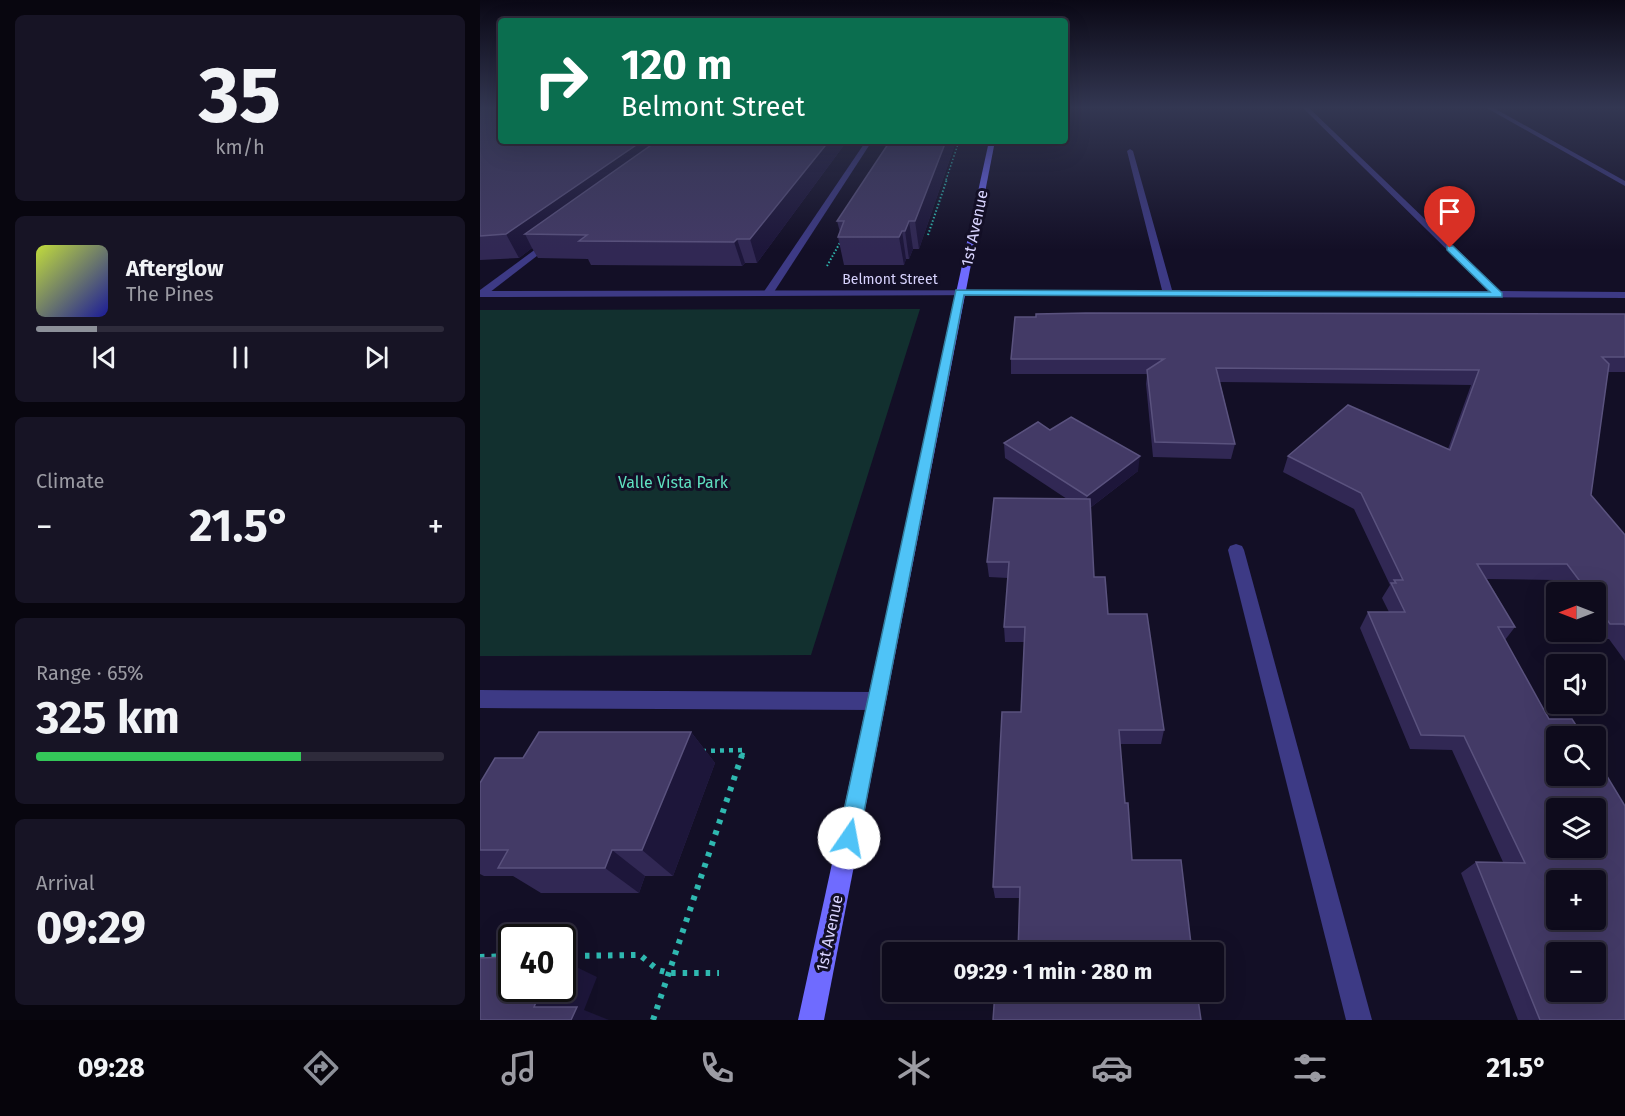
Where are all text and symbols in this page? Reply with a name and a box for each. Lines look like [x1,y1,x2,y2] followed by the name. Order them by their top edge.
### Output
[621,40,732,90] text: 120 m
[522,42,600,120] icon: right
[199,49,281,143] text: 35
[621,91,805,123] text: Belmont Street
[215,135,265,159] text: km/h
[1424,186,1475,248] pin
[957,188,992,268] street label: 1st Avenue
[1433,195,1466,228] icon: arrive
[126,255,223,282] text: Afterglow
[842,271,939,288] street label: Belmont Street
[126,282,213,306] text: The Pines
[88,341,121,374] icon: previous
[224,341,257,374] icon: pause
[360,341,393,374] icon: next
[36,469,104,493] text: Climate
[618,473,729,492] park label: Valle Vista Park
[189,499,291,553] text: 21.5°
[36,507,53,547] text: −
[428,507,444,547] text: +
[1546,582,1606,642] north arrow
[1546,582,1606,1002] map controls
[1546,654,1606,714] button: sound
[36,661,144,685] text: Range · 65%
[36,691,180,745] text: 325 km
[1546,726,1606,786] button: search
[1546,798,1606,858] button: layers
[817,806,881,870] position arrow
[1546,870,1606,930] button: +
[36,871,95,895] text: Arrival
[812,893,847,973] street label: 1st Avenue
[36,901,146,955] text: 09:29
[498,924,576,1002] speed limit sign: 40
[1546,942,1606,1002] button: −
[954,958,1152,985] text: 09:29 · 1 min · 280 m
[300,1047,342,1089] icon: directions
[498,1047,540,1089] icon: music
[696,1047,738,1089] icon: phone
[893,1047,935,1089] icon: climate
[1091,1047,1133,1089] icon: car
[1289,1047,1331,1089] icon: filters
[78,1052,145,1084] text: 09:28
[1486,1052,1547,1084] text: 21.5°

